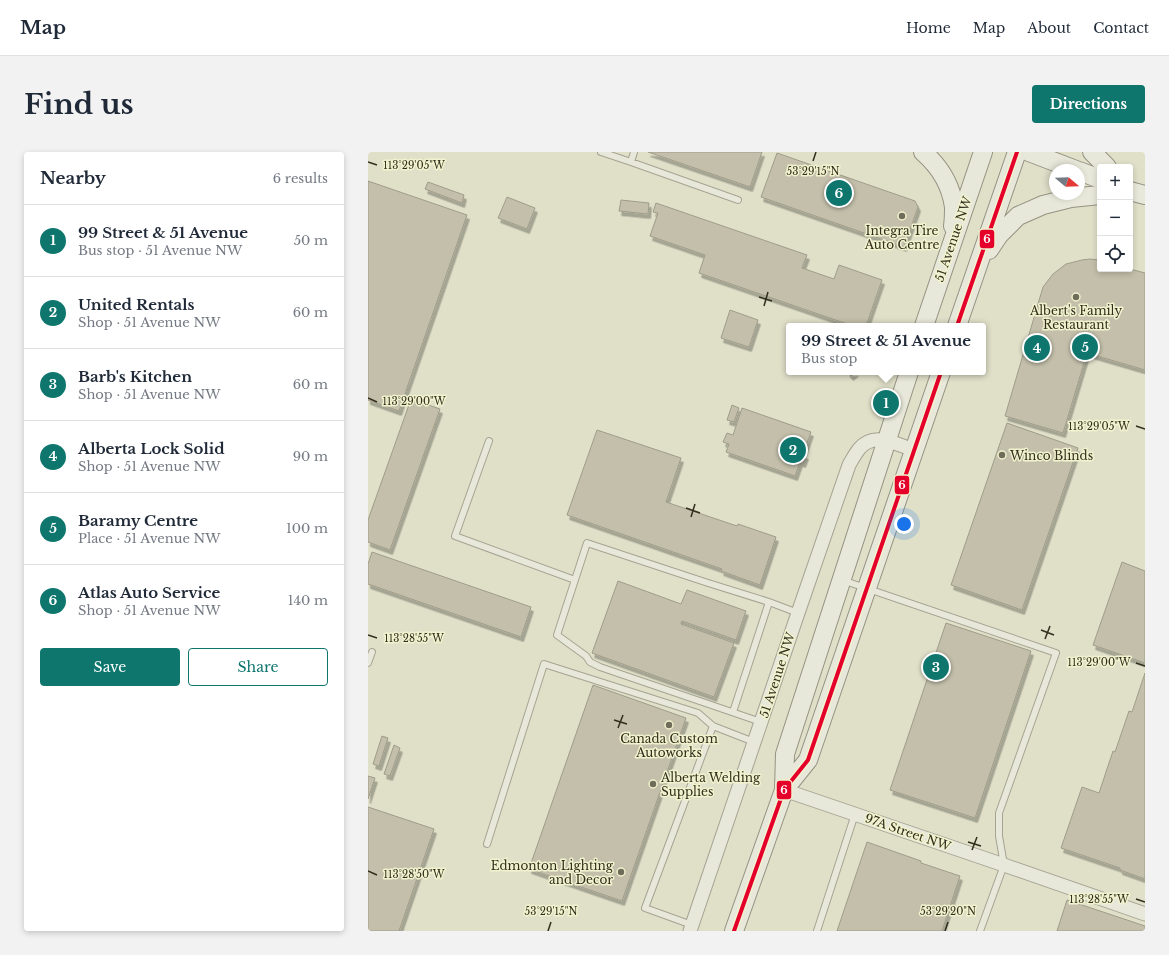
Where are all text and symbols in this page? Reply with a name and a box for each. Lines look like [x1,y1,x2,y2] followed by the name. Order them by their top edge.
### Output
[20,16,66,39] text: Map
[906,19,951,37] text: Home
[973,19,1005,37] text: Map
[1027,19,1071,37] text: About
[1093,19,1149,37] text: Contact
[1032,85,1145,123] button: Directions
[24,87,134,122] text: Find us
[383,159,445,172] text: 113°29'05"W
[1049,164,1085,200] north arrow
[1097,164,1133,272] map controls
[1097,164,1133,200] button: +
[787,165,839,178] text: 53°29'15"N
[40,168,106,189] text: Nearby
[273,170,328,187] text: 6 results
[826,178,852,208] pin: 6
[931,194,975,284] street label: 51 Avenue NW
[1097,200,1133,236] button: −
[897,211,907,221] marker: Integra Tire Auto Centre
[78,223,248,242] text: 99 Street & 51 Avenue
[864,223,939,252] place label: Integra Tire Auto Centre
[979,229,995,249] line badge: 6
[50,232,56,249] text: 1
[294,232,328,249] text: 50 m
[983,232,991,246] text: 6
[1097,236,1133,272] button: locate
[78,242,242,259] text: Bus stop · 51 Avenue NW
[1071,292,1081,302] marker: Albert's Family Restaurant
[78,295,195,314] text: United Rentals
[1029,303,1122,332] place label: Albert's Family Restaurant
[49,304,57,321] text: 2
[293,304,328,321] text: 60 m
[78,314,220,331] text: Shop · 51 Avenue NW
[786,323,986,375] popup
[801,331,971,350] text: 99 Street & 51 Avenue
[1072,332,1098,362] pin: 5
[1024,333,1050,363] pin: 4
[801,350,857,367] text: Bus stop
[78,367,192,386] text: Barb's Kitchen
[49,376,57,393] text: 3
[293,376,328,393] text: 60 m
[78,386,220,403] text: Shop · 51 Avenue NW
[873,388,899,418] pin: 1
[383,395,446,408] text: 113°29'00"W
[1068,420,1130,433] text: 113°29'05"W
[780,435,806,465] pin: 2
[78,439,225,458] text: Alberta Lock Solid
[49,448,57,465] text: 4
[293,448,328,465] text: 90 m
[1009,448,1093,463] place label: Winco Blinds
[997,450,1007,460] marker: Winco Blinds
[78,458,220,475] text: Shop · 51 Avenue NW
[894,475,910,495] line badge: 6
[898,478,906,492] text: 6
[78,511,198,530] text: Baramy Centre
[894,514,914,534] your location
[49,520,57,537] text: 5
[286,520,328,537] text: 100 m
[78,530,221,547] text: Place · 51 Avenue NW
[78,583,220,602] text: Atlas Auto Service
[49,592,57,609] text: 6
[288,592,328,609] text: 140 m
[78,602,220,619] text: Shop · 51 Avenue NW
[756,629,798,720] street label: 51 Avenue NW
[384,632,444,645] text: 113°28'55"W
[40,648,180,686] button: Save
[188,648,328,686] button: Share
[923,652,949,682] pin: 3
[1068,656,1131,669] text: 113°29'00"W
[664,720,674,730] marker: Canada Custom Autoworks
[620,731,718,760] place label: Canada Custom Autoworks
[660,770,761,799] place label: Alberta Welding Supplies
[648,779,658,789] marker: Alberta Welding Supplies
[776,780,792,800] line badge: 6
[780,783,788,797] text: 6
[863,810,954,854] street label: 97A Street NW
[491,858,614,887] place label: Edmonton Lighting and Decor
[616,867,626,877] marker: Edmonton Lighting and Decor
[384,868,445,881] text: 113°28'50"W
[1069,893,1129,906] text: 113°28'55"W
[525,905,577,918] text: 53°29'15"N
[920,905,976,918] text: 53°29'20"N

